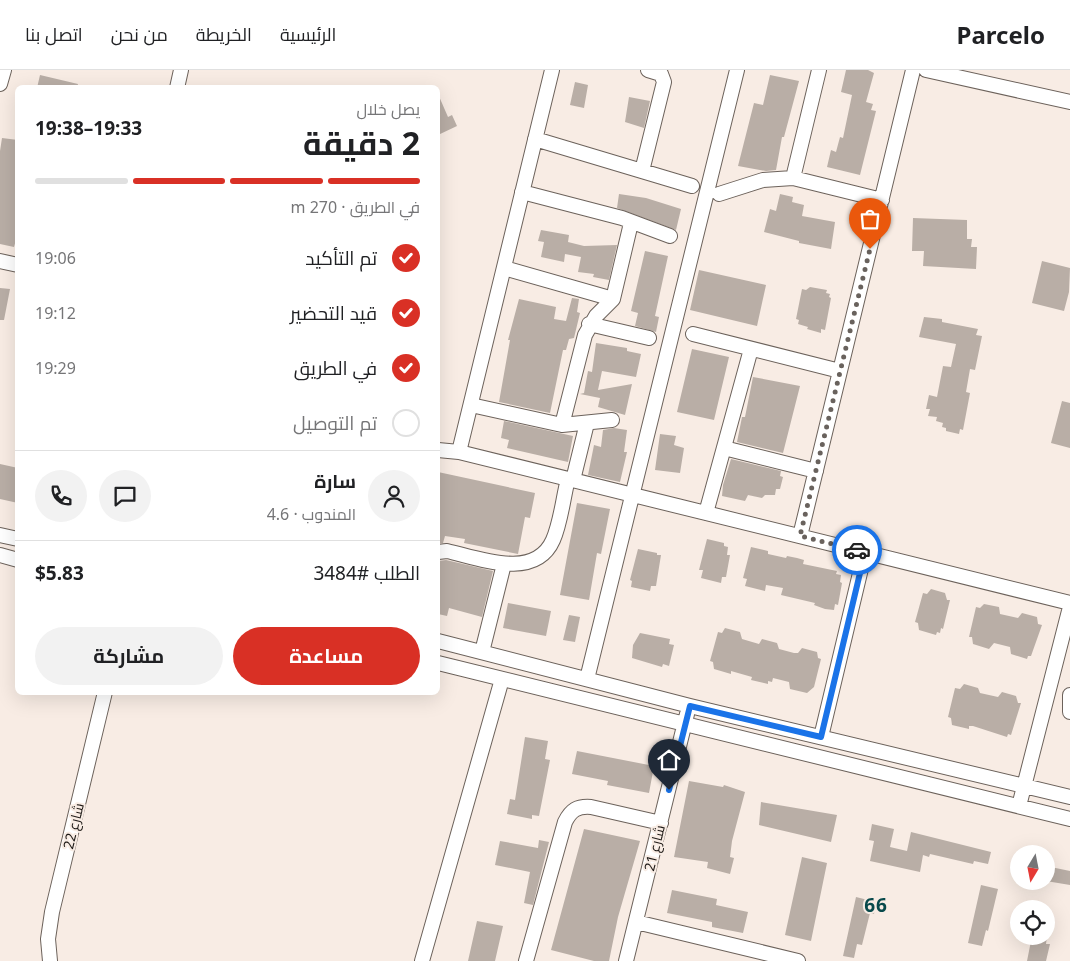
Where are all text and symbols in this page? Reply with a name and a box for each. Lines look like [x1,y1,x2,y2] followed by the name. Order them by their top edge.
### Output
[957,18,1045,51] text: Parcelo
[25,22,83,46] text: اتصل بنا
[111,22,168,46] text: من نحن
[196,22,252,46] text: الخريطة
[280,22,336,46] text: الرئيسية
[356,98,420,120] text: يصل خلال
[35,115,142,141] text: 19:33–19:38
[303,121,420,164] text: 2 دقيقة
[291,196,420,218] text: في الطريق · 270 m
[849,198,891,249] pin
[856,205,884,233] icon: bag
[392,244,420,272] icon: check
[305,245,377,271] text: تم التأكيد
[35,247,76,269] text: 19:06
[392,299,420,327] icon: check
[290,300,377,326] text: قيد التحضير
[35,302,76,324] text: 19:12
[392,354,420,382] icon: check
[294,355,377,381] text: في الطريق
[35,357,76,379] text: 19:29
[293,410,377,436] text: تم التوصيل
[314,468,356,494] text: سارة
[35,470,87,522] button: phone
[99,470,151,522] button: chat
[368,470,420,522] button: person
[267,503,356,525] text: المندوب · 4.6
[832,525,882,575] courier
[843,536,871,564] icon: car
[35,560,84,586] text: $5.83
[313,560,420,586] text: الطلب #3484
[35,627,223,685] button: مشاركة
[233,627,420,685] button: مساعدة
[648,739,690,790] pin
[655,746,683,774] icon: home
[58,801,88,851] street label: شارع 22
[639,823,669,873] street label: شارع 21
[1010,845,1055,890] north arrow
[1010,845,1055,945] map controls
[864,892,888,918] district label: 66
[1010,900,1055,945] button: locate

